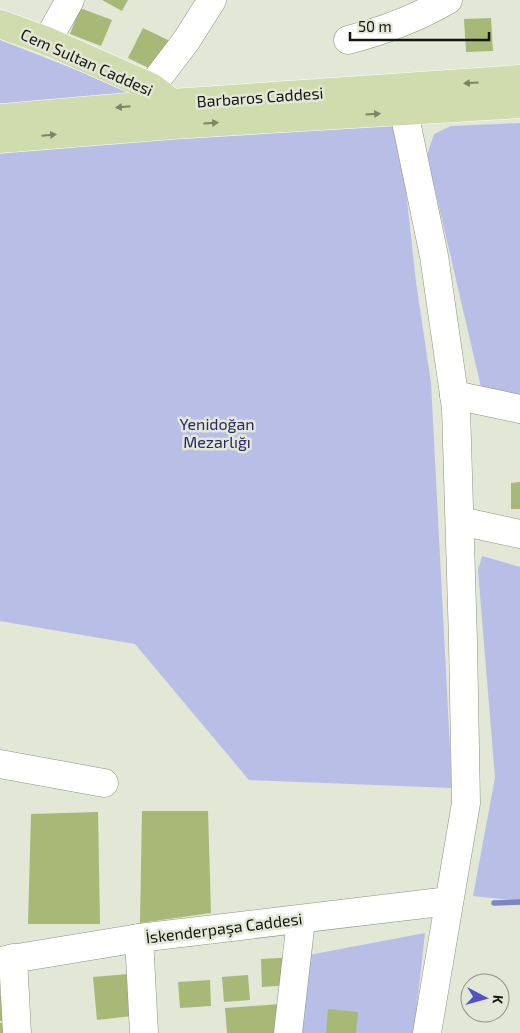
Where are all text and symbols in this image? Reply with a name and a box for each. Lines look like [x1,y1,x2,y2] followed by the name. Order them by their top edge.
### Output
[350,10,489,42] scale bar
[358,17,392,35] text: 50 m
[18,24,156,99] street label: Cem Sultan Caddesi
[463,79,479,87] one-way arrow
[196,83,324,110] street label: Barbaros Caddesi
[115,104,131,112] one-way arrow
[365,109,381,117] one-way arrow
[203,118,219,126] one-way arrow
[41,131,57,139] one-way arrow
[179,414,255,451] park label: Yenidoğan Mezarlığı
[144,908,304,948] street label: İskenderpaşa Caddesi
[460,973,510,1023] north arrow
[489,994,507,1005] text: K

